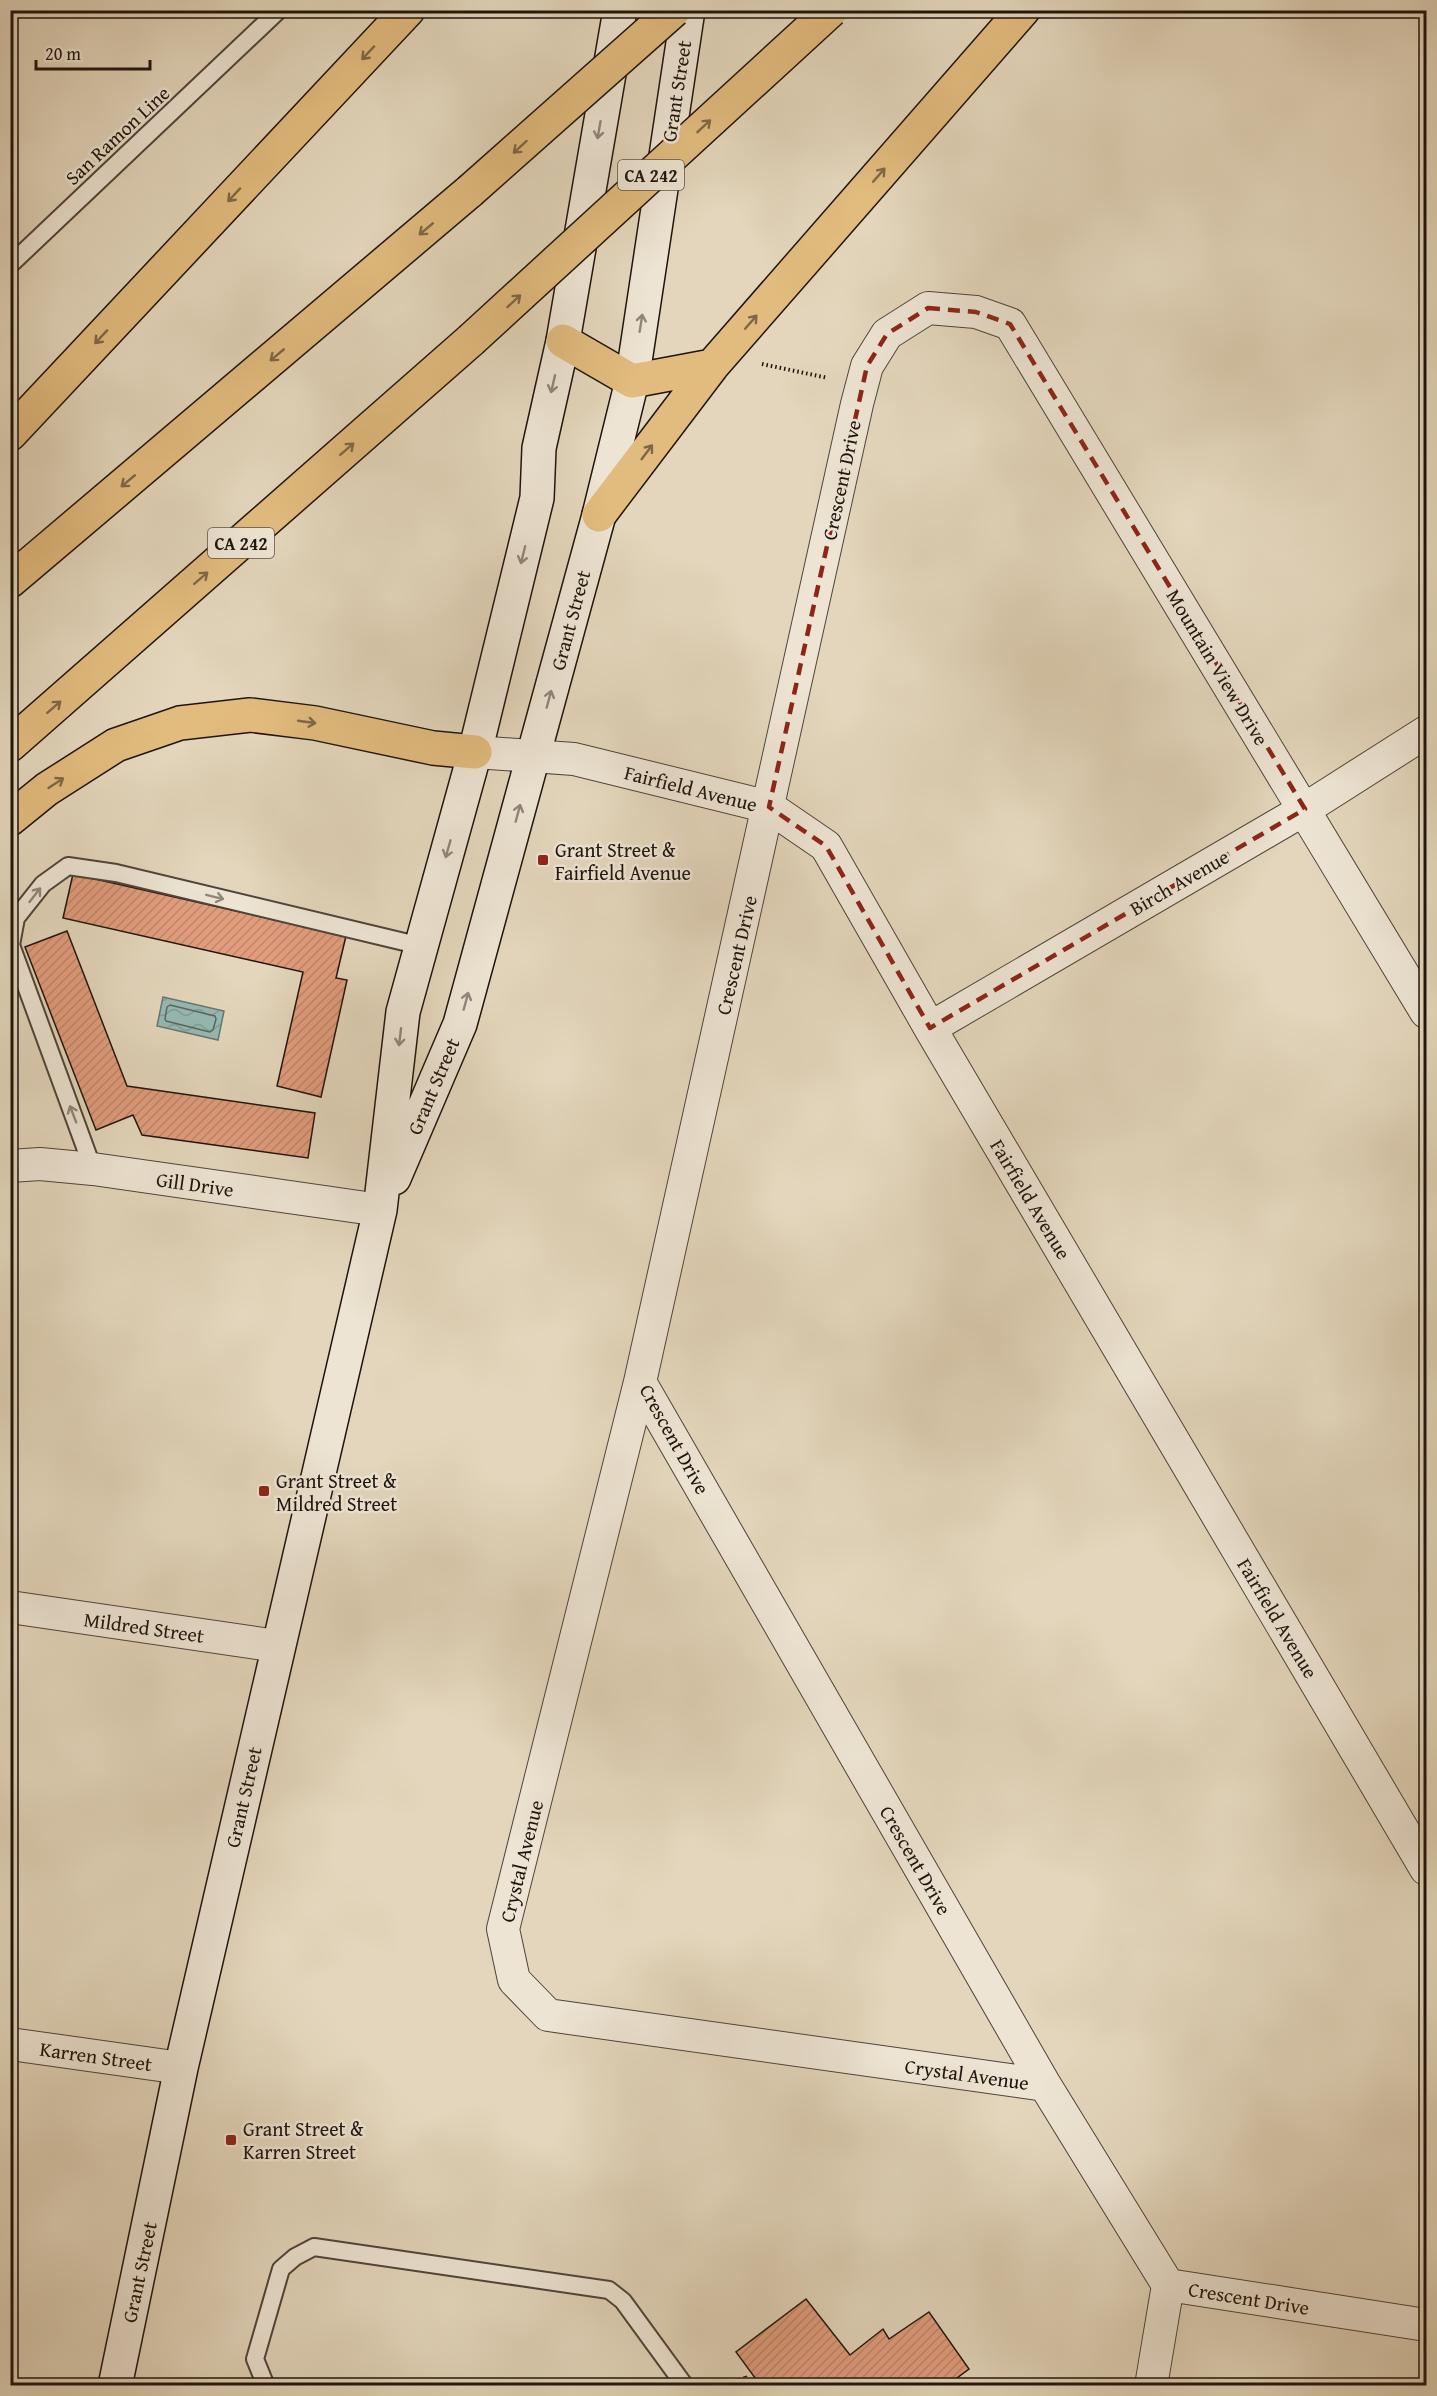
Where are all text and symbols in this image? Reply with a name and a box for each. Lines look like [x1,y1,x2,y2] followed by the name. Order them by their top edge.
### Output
[36,33,150,71] scale bar
[654,38,698,144] street label: Grant Street
[45,40,81,67] text: 20 m
[361,45,375,60] one-way arrow
[58,79,176,191] street label: San Ramon Line
[697,119,712,133] one-way arrow
[593,120,604,140] one-way arrow
[513,140,528,154] one-way arrow
[618,160,684,190] road number: CA 242
[872,168,886,183] one-way arrow
[227,188,242,203] one-way arrow
[419,222,434,236] one-way arrow
[507,294,522,308] one-way arrow
[636,314,647,334] one-way arrow
[744,315,758,330] one-way arrow
[94,330,108,345] one-way arrow
[270,348,285,362] one-way arrow
[547,374,558,393] one-way arrow
[814,417,868,543] street label: Crescent Drive
[340,442,355,456] one-way arrow
[640,444,653,460] one-way arrow
[121,474,136,488] one-way arrow
[208,528,274,558] road number: CA 242
[516,546,528,565] one-way arrow
[543,567,597,673] street label: Grant Street
[193,571,208,585] one-way arrow
[1160,583,1276,751] street label: Mountain View Drive
[543,690,555,709] one-way arrow
[47,700,62,714] one-way arrow
[297,717,317,728] one-way arrow
[622,757,760,819] street label: Fairfield Avenue
[48,777,64,789] one-way arrow
[512,804,524,823] one-way arrow
[555,835,691,887] place label: Grant Street & Fairfield Avenue
[442,839,454,858] one-way arrow
[1124,842,1234,922] street label: Birch Avenue
[536,853,550,867] marker: Grant Street & Fairfield Avenue
[28,887,41,903] one-way arrow
[205,891,224,903] one-way arrow
[708,892,764,1018] street label: Crescent Drive
[461,992,472,1011] one-way arrow
[394,1027,405,1047] one-way arrow
[400,1033,466,1139] street label: Grant Street
[66,1105,77,1124] one-way arrow
[984,1133,1078,1265] street label: Fairfield Avenue
[154,1164,236,1204] street label: Gill Drive
[633,1379,717,1499] street label: Crescent Drive
[276,1466,397,1518] place label: Grant Street & Mildred Street
[257,1484,271,1498] marker: Grant Street & Mildred Street
[1231,1552,1325,1684] street label: Fairfield Avenue
[82,1604,206,1650] street label: Mildred Street
[217,1744,269,1850] street label: Grant Street
[492,1797,550,1925] street label: Crystal Avenue
[873,1800,959,1920] street label: Crescent Drive
[38,2034,154,2078] street label: Karren Street
[903,2051,1031,2097] street label: Crystal Avenue
[243,2114,364,2166] place label: Grant Street & Karren Street
[224,2133,238,2147] marker: Grant Street & Karren Street
[114,2219,164,2325] street label: Grant Street
[1187,2274,1311,2322] street label: Crescent Drive

